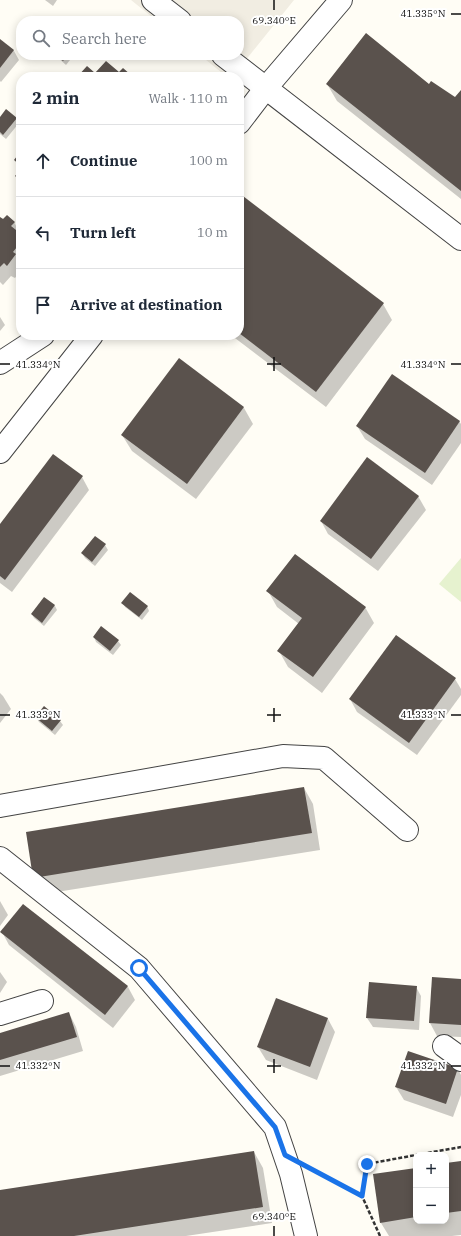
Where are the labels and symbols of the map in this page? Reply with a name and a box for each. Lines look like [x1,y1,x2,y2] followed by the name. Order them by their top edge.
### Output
[400,7,446,20] text: 41.335°N
[252,14,296,27] text: 69.340°E
[15,358,61,371] text: 41.334°N
[400,358,446,371] text: 41.334°N
[15,708,61,721] text: 41.333°N
[400,708,446,721] text: 41.333°N
[130,959,148,977] route start
[15,1059,61,1072] text: 41.332°N
[400,1059,446,1072] text: 41.332°N
[358,1155,376,1173] route end
[252,1210,296,1223] text: 69.340°E

